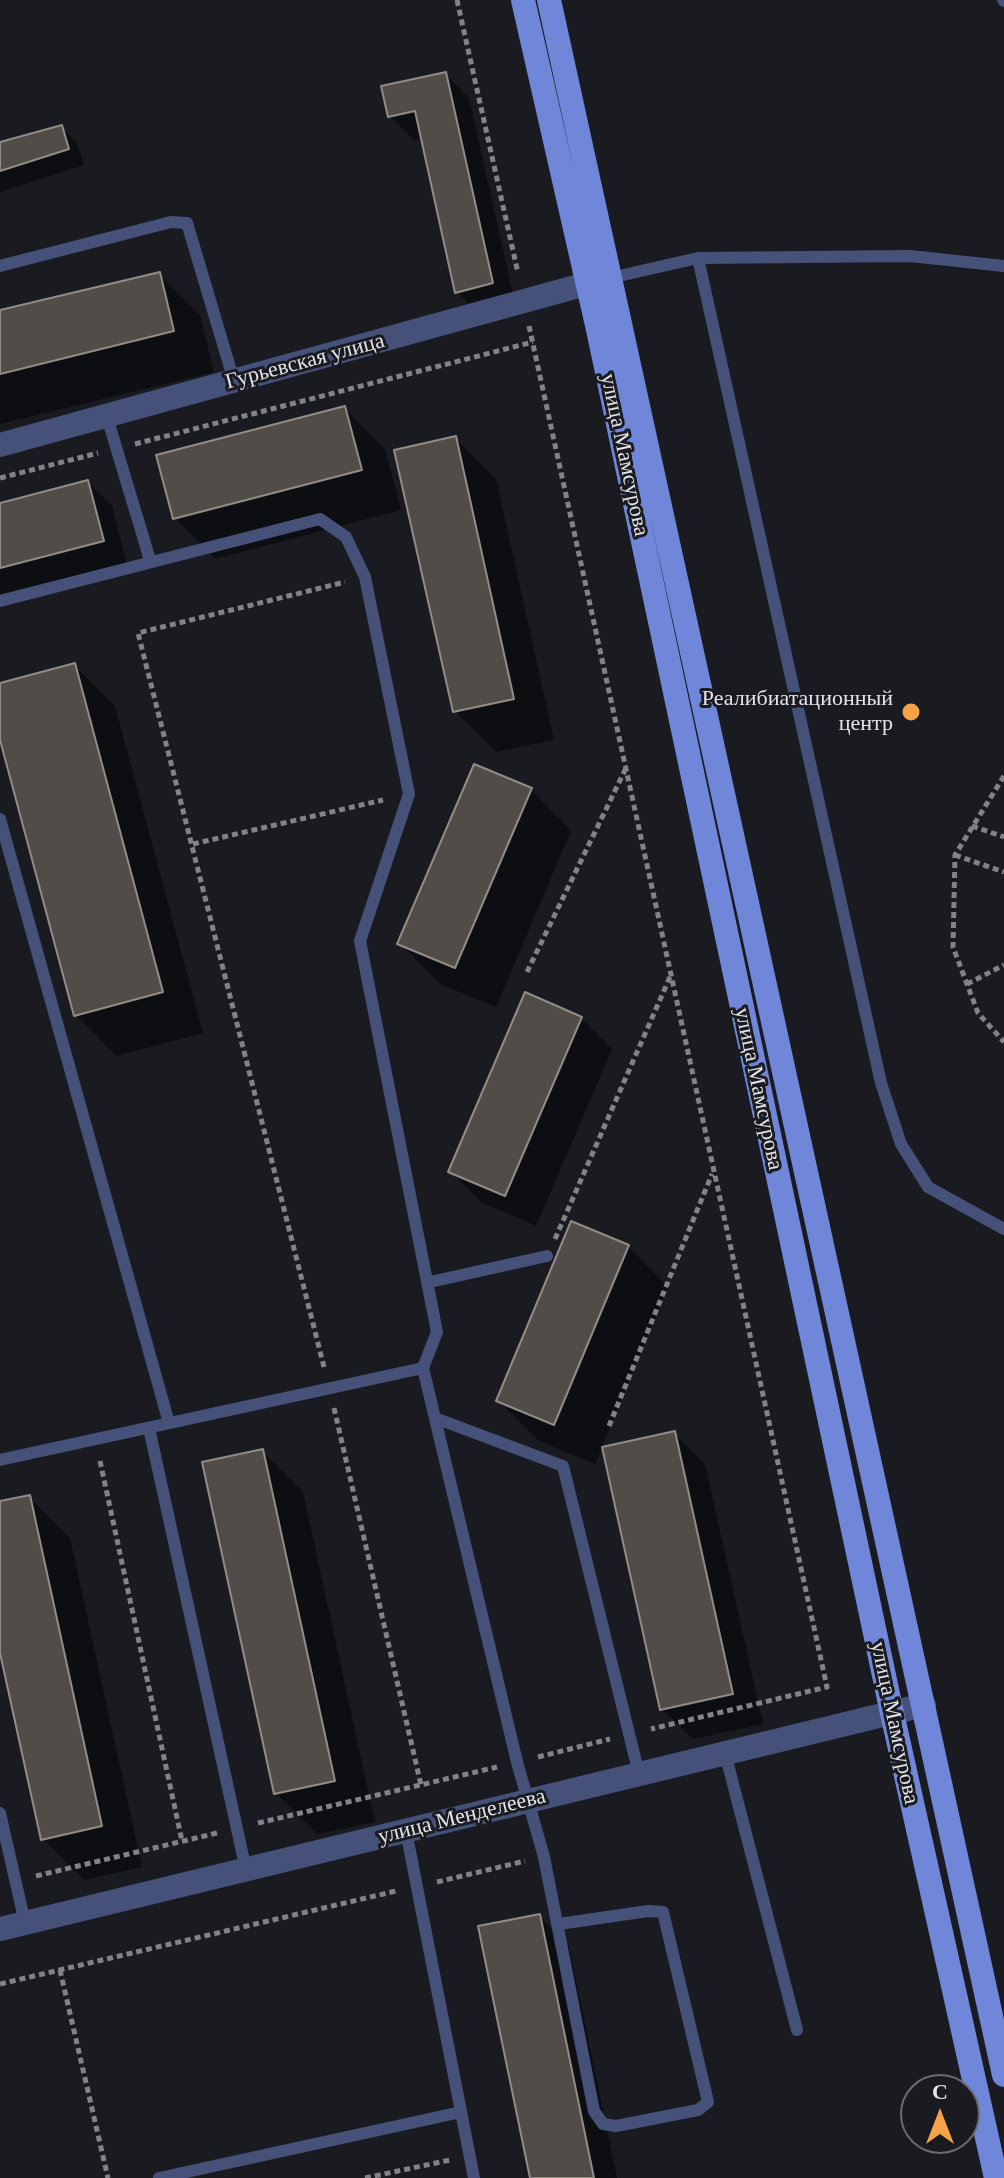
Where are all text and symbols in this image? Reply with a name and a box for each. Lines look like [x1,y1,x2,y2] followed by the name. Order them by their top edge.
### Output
[222,328,388,396] street label: Гурьевская улица
[594,371,654,539] street label: улица Мамсурова
[702,686,893,738] place label: Реалибиатационный центр
[900,701,922,723] marker: Реалибиатационный центр
[728,1005,788,1173] street label: улица Мамсурова
[864,1639,924,1807] street label: улица Мамсурова
[375,1783,549,1851] street label: улица Менделеева
[900,2074,980,2154] north arrow
[932,2079,948,2104] text: С

